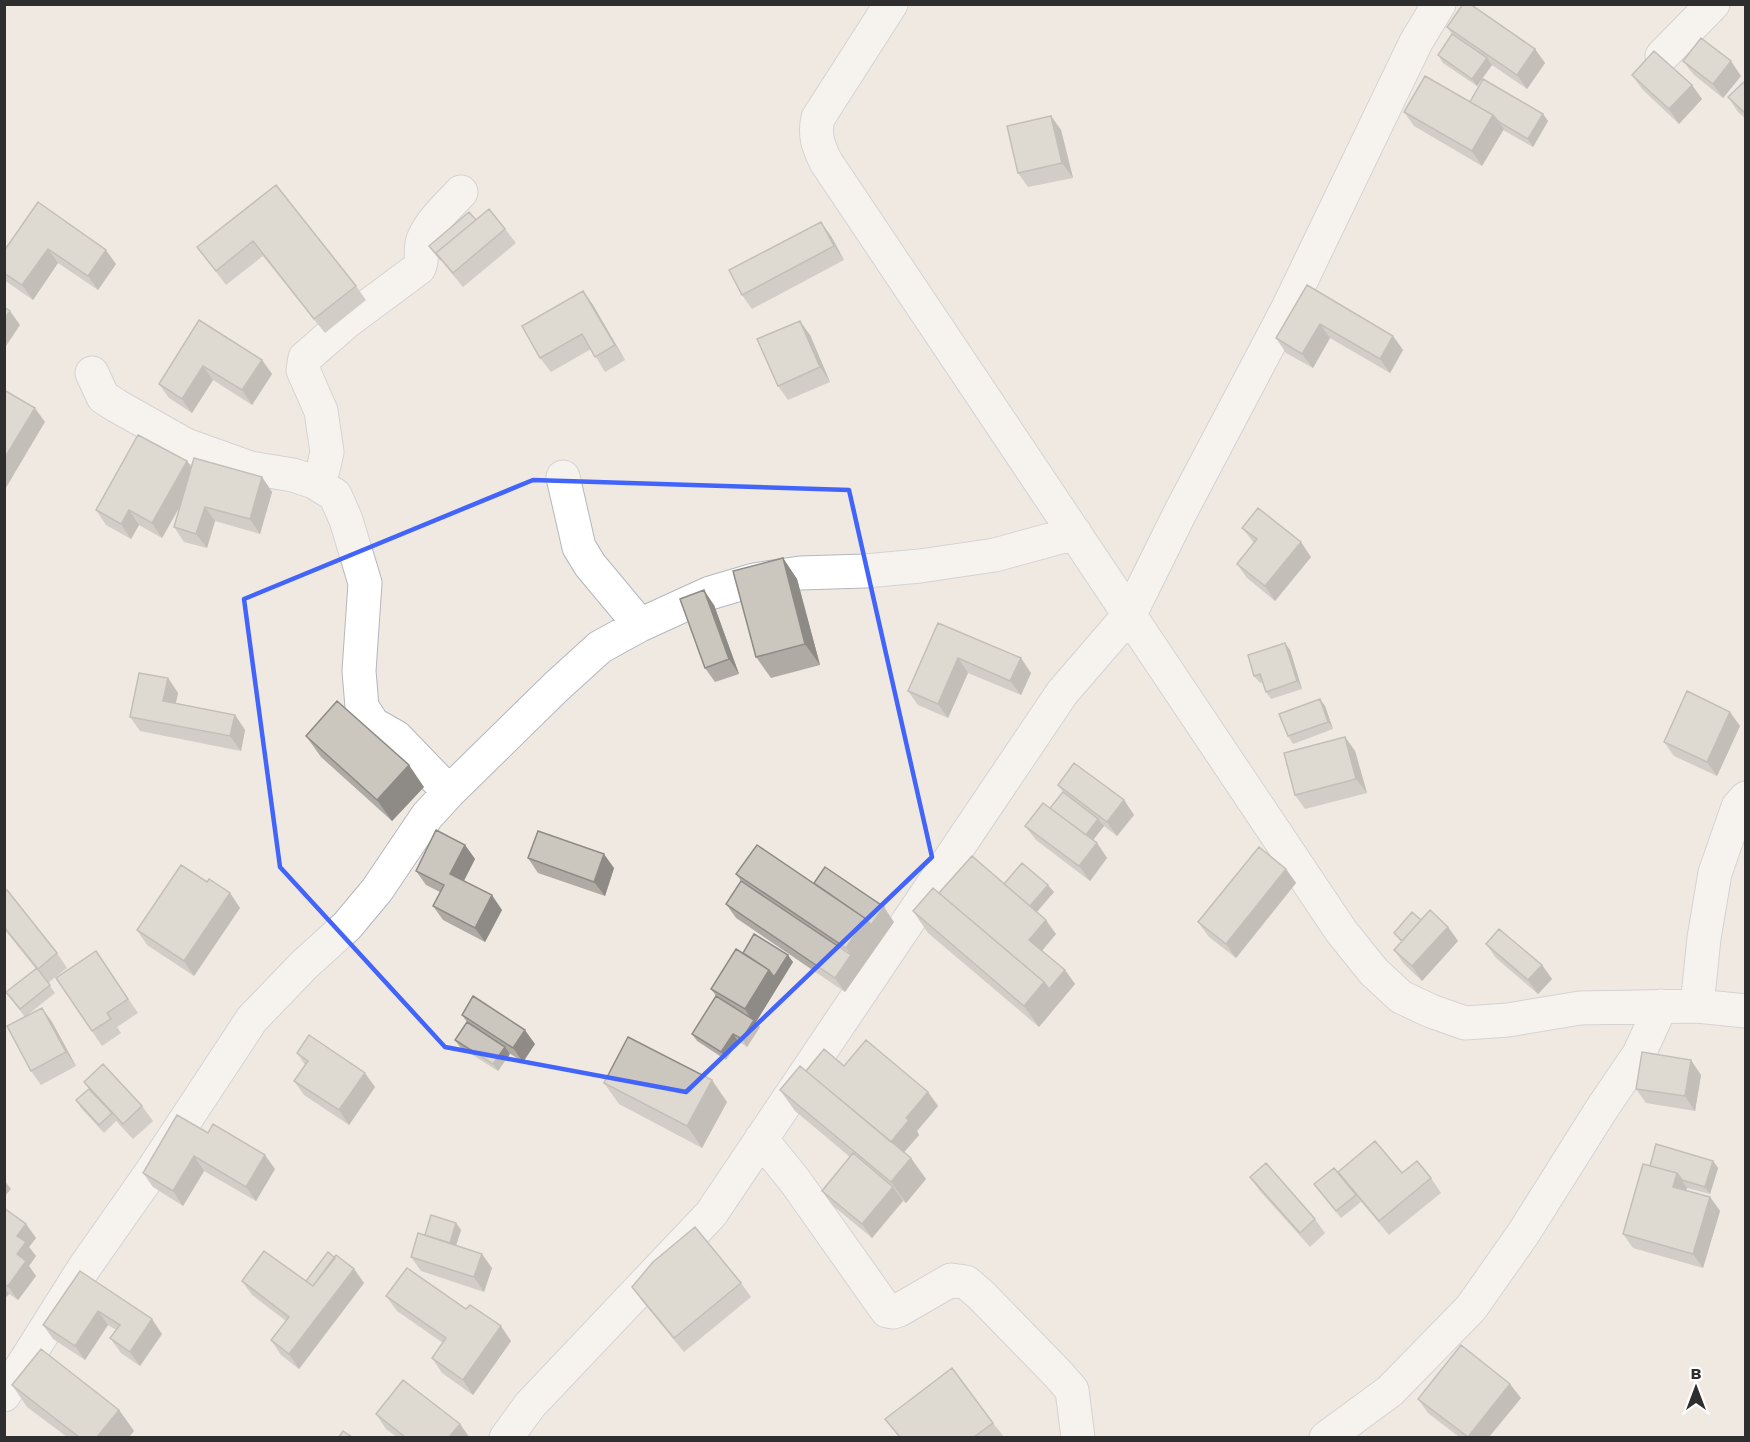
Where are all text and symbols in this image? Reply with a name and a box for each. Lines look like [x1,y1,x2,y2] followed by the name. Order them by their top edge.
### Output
[1666,1358,1726,1418] north arrow
[1691,1364,1702,1383] text: B

